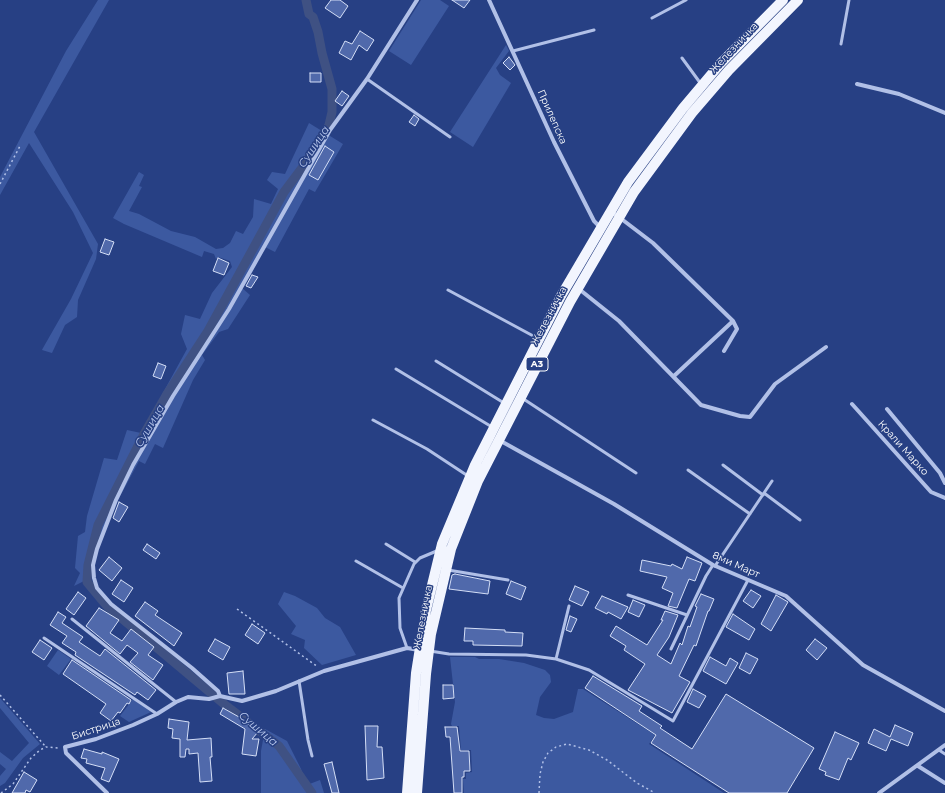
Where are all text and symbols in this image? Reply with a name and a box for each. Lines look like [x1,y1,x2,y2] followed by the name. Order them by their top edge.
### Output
[707,20,761,76] street label: Железничка
[535,88,569,146] street label: Прилепска
[296,124,332,170] water label: Сушица
[528,285,570,347] street label: Железничка
[526,357,548,371] road number: A3
[133,402,167,450] water label: Сушица
[875,418,931,478] street label: Крали Марко
[710,549,762,581] street label: 8ми Март
[411,584,435,650] street label: Железничка
[236,709,280,749] water label: Сушица
[70,715,122,743] street label: Бистрица

